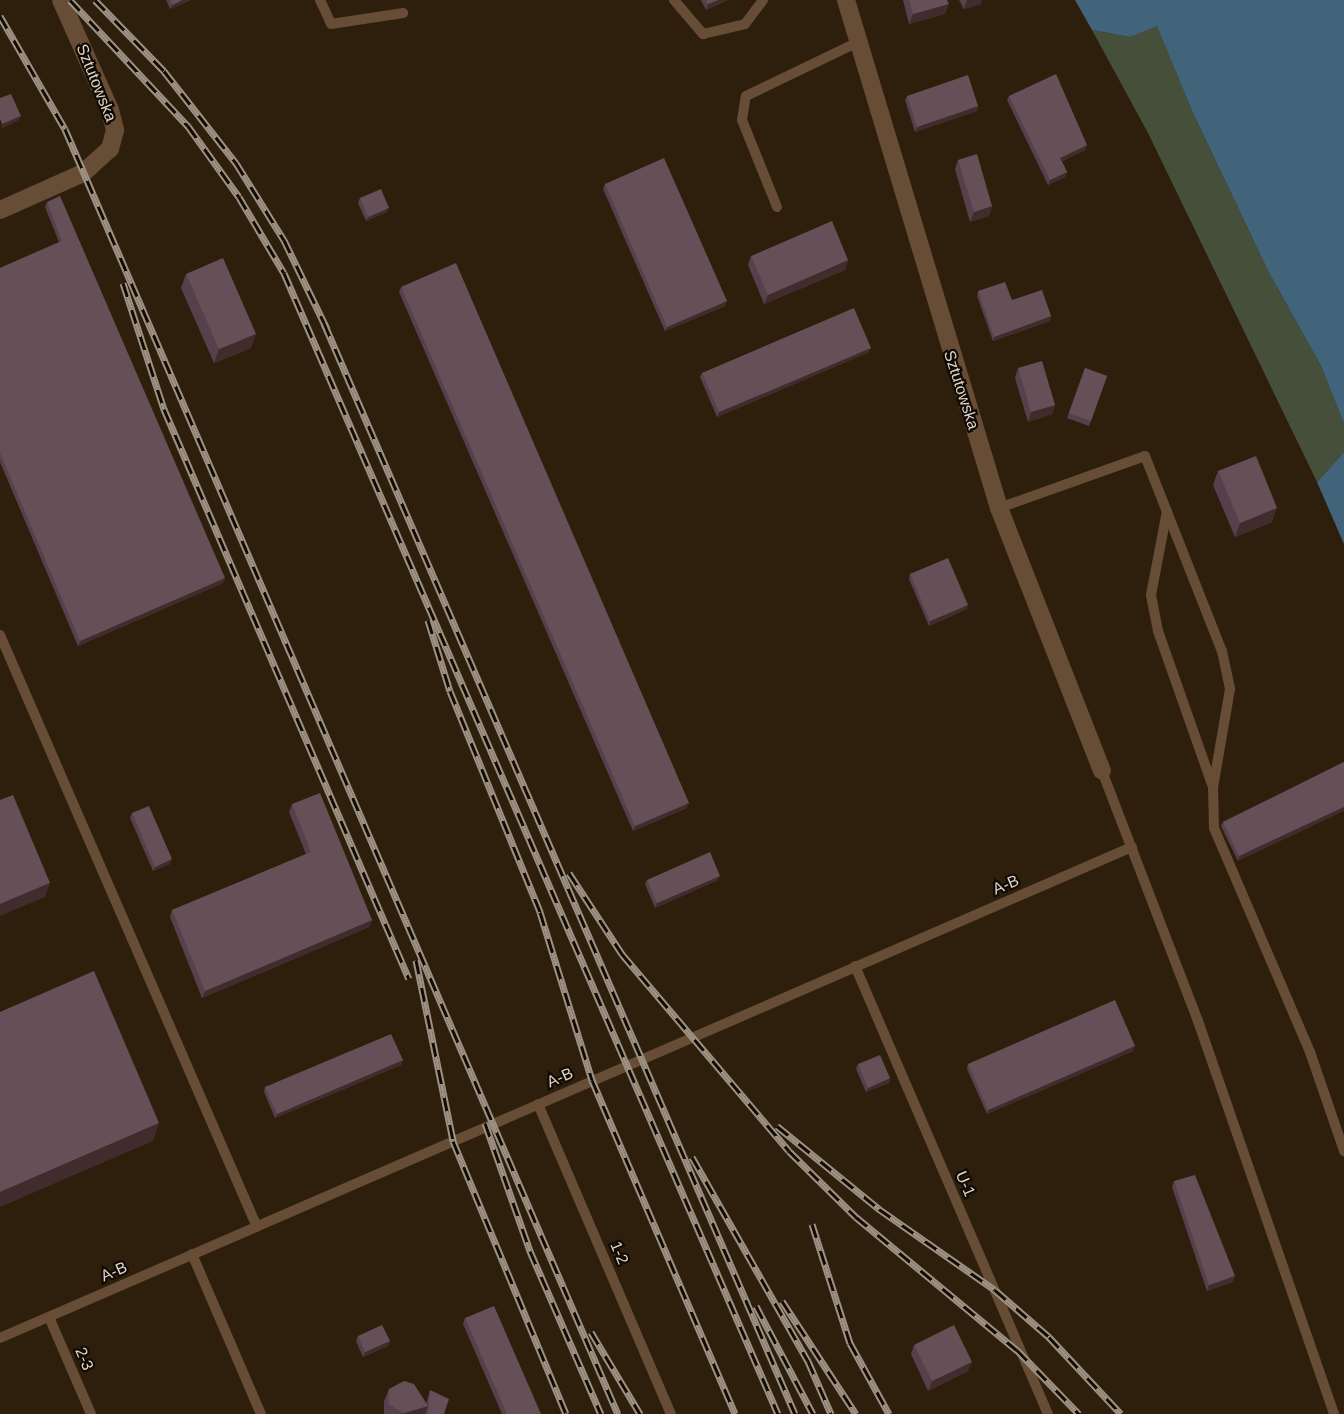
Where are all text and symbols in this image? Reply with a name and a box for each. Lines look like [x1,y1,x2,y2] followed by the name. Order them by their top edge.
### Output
[72,41,120,125] street label: Sztutowska
[939,348,983,432] street label: Sztutowska
[990,871,1022,899] street label: A-B
[544,1064,576,1092] street label: A-B
[951,1168,979,1200] street label: U-1
[606,1239,632,1267] street label: 1-2
[98,1258,130,1286] street label: A-B
[71,1345,97,1373] street label: 2-3

